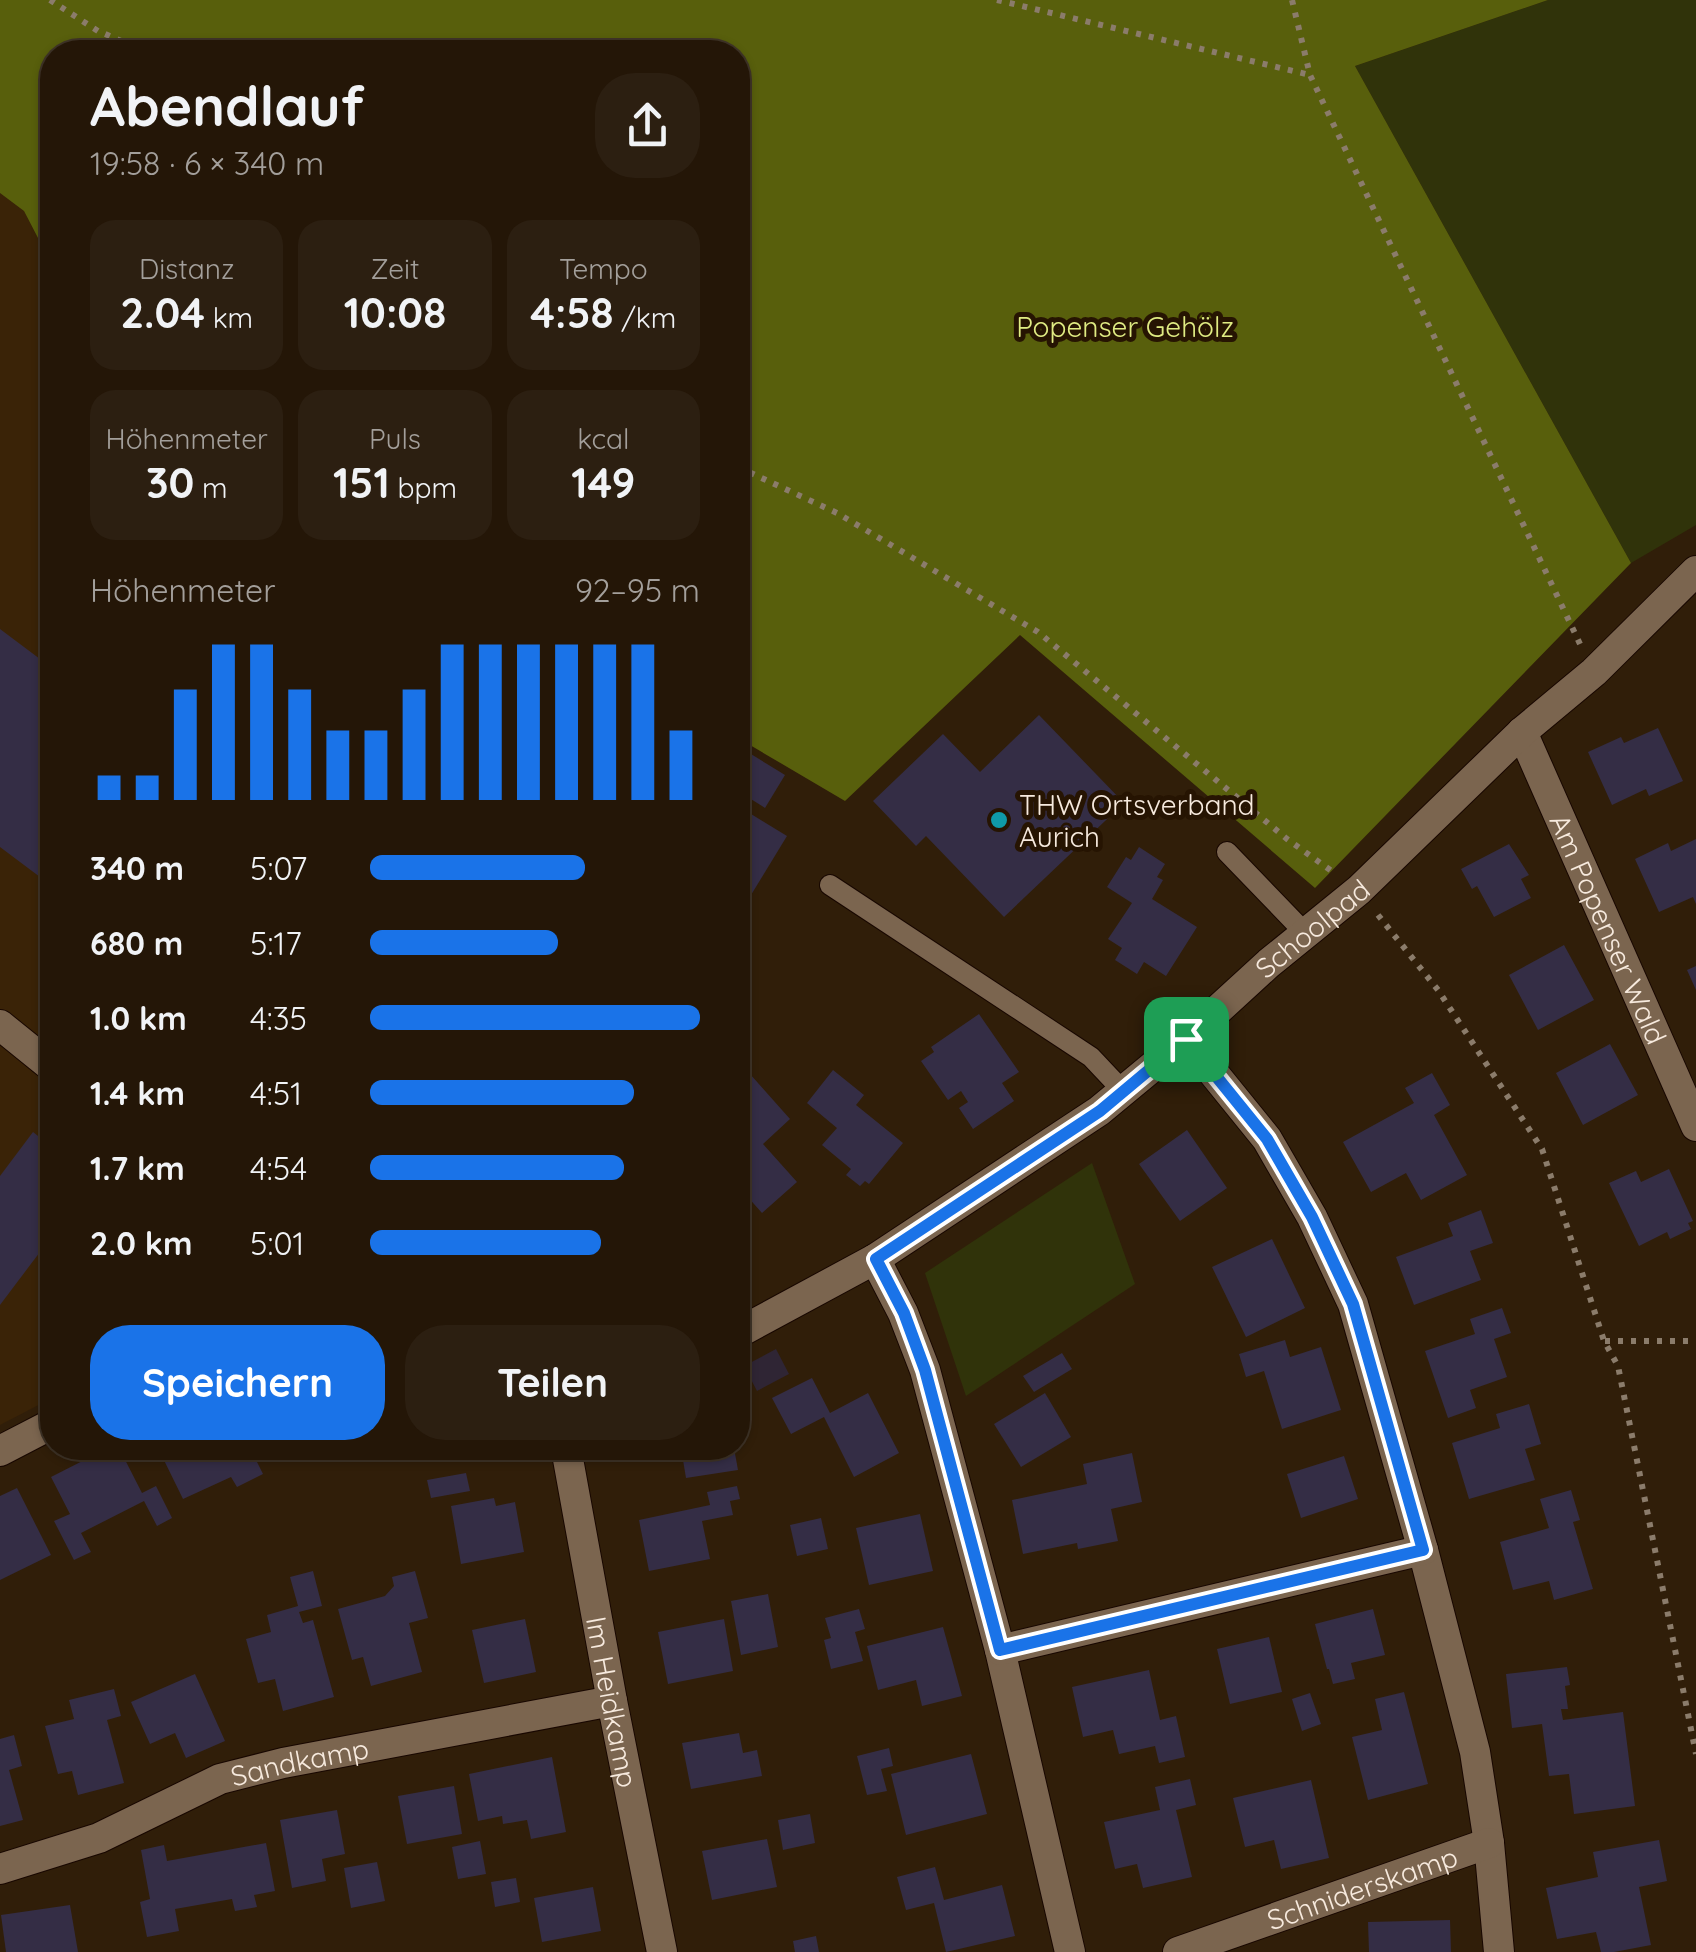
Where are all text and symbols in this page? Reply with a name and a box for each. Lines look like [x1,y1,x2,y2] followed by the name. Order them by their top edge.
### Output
[90,71,365,140] text: Abendlauf
[595,73,700,178] button: share
[90,143,324,183] text: 19:58 · 6 × 340 m
[139,251,234,286] text: Distanz
[370,251,420,286] text: Zeit
[559,251,648,286] text: Tempo
[120,286,205,339] text: 2.04
[344,286,446,339] text: 10:08
[530,286,614,339] text: 4:58
[205,300,253,335] text: km
[614,300,676,335] text: /km
[1016,309,1234,344] park label: Popenser Gehölz
[106,421,268,456] text: Höhenmeter
[369,421,421,456] text: Puls
[577,421,629,456] text: kcal
[146,456,194,509] text: 30
[333,456,390,509] text: 151
[571,456,635,509] text: 149
[194,470,227,505] text: m
[390,470,457,505] text: bpm
[90,570,275,610] text: Höhenmeter
[575,570,700,610] text: 92–95 m
[1019,787,1255,854] place label: THW Ortsverband Aurich
[1543,808,1675,1049] street label: Am Popenser Wald
[988,809,1010,831] marker: THW Ortsverband Aurich
[90,848,184,888] text: 340 m
[250,848,307,888] text: 5:07
[1247,871,1376,985] street label: Schoolpad
[90,923,183,963] text: 680 m
[250,923,302,963] text: 5:17
[1144,997,1229,1082] pin
[90,998,187,1038] text: 1.0 km
[250,998,307,1038] text: 4:35
[1159,1012,1214,1067] icon: arrive
[90,1073,185,1113] text: 1.4 km
[250,1073,302,1113] text: 4:51
[90,1148,185,1188] text: 1.7 km
[250,1148,307,1188] text: 4:54
[90,1223,193,1263] text: 2.0 km
[250,1223,304,1263] text: 5:01
[90,1325,385,1440] button: Speichern
[405,1325,700,1440] button: Teilen
[579,1613,646,1790] street label: Im Heidkamp
[227,1730,371,1793] street label: Sandkamp
[1262,1838,1462,1937] street label: Schniderskamp

